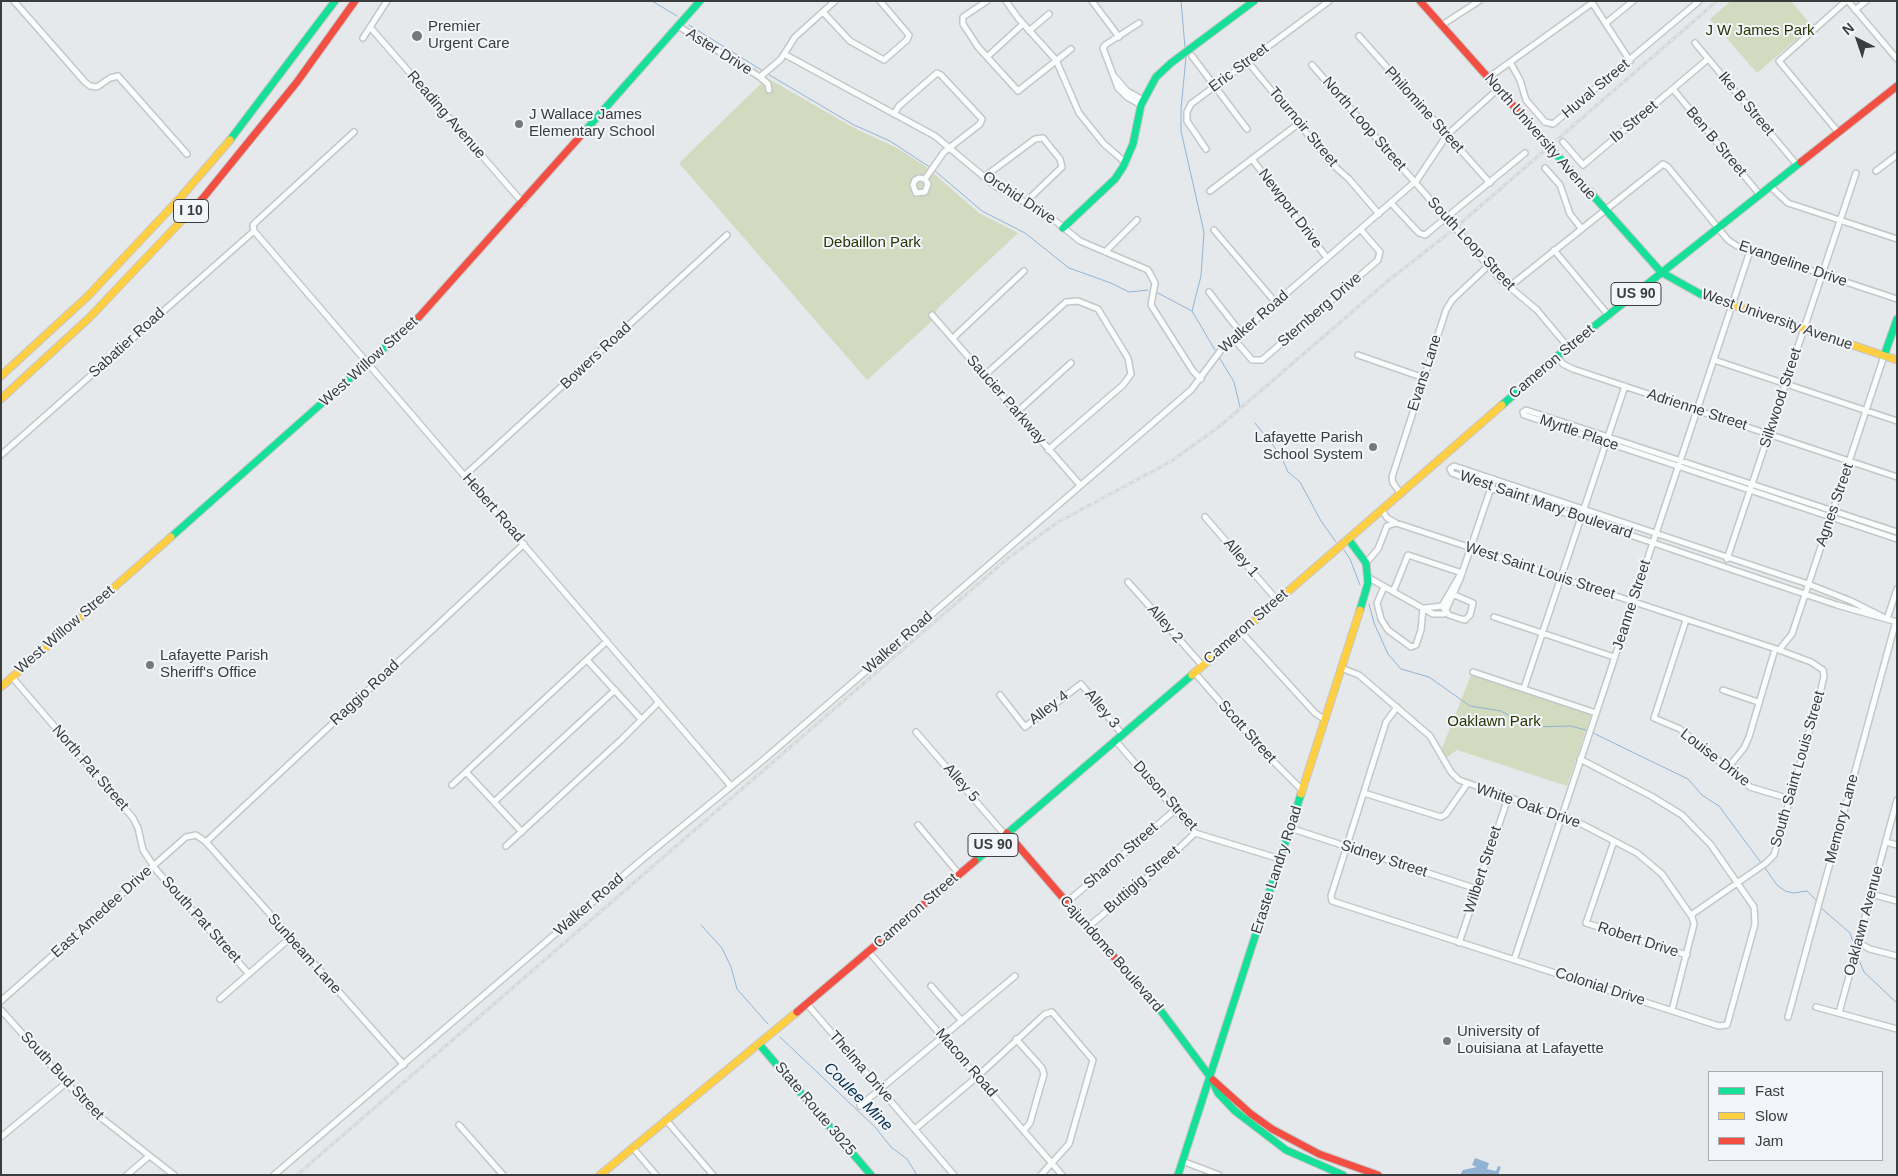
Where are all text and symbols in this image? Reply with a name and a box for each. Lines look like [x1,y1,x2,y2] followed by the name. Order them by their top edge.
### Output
[1833,15,1883,65] north arrow
[428,18,510,53] place label: Premier Urgent Care
[1839,19,1857,38] text: N
[1705,22,1815,40] park label: J W James Park
[683,25,755,79] street label: Aster Drive
[410,29,424,43] marker: Premier Urgent Care
[1206,40,1272,96] street label: Eric Street
[1559,56,1633,122] street label: Huval Street
[1380,63,1468,157] street label: Philomine Street
[403,67,489,163] street label: Reading Avenue
[1714,68,1778,140] street label: Ike B Street
[1480,70,1600,204] street label: North University Avenue
[1318,73,1410,175] street label: North Loop Street
[1264,84,1342,170] street label: Tournoir Street
[1606,97,1662,147] street label: Ib Street
[1682,104,1750,180] street label: Ben B Street
[529,106,655,141] place label: J Wallace James Elementary School
[513,118,525,130] marker: J Wallace James Elementary School
[1254,166,1326,252] street label: Newport Drive
[979,168,1059,228] street label: Orchid Drive
[1423,194,1519,294] street label: South Loop Street
[174,200,208,222] road number: I 10
[823,234,921,252] park label: Debaillon Park
[1736,237,1850,291] street label: Evangeline Drive
[1274,269,1366,351] street label: Sternberg Drive
[1611,282,1661,306] road number: US 90
[1699,286,1855,354] street label: West University Avenue
[1216,287,1292,357] street label: Walker Road
[85,304,169,382] street label: Sabatier Road
[316,313,422,411] street label: West Willow Street
[557,319,635,393] street label: Bowers Road
[1506,321,1598,403] street label: Cameron Street
[1404,333,1446,413] street label: Evans Lane
[1756,346,1806,450] street label: Silkwood Street
[962,352,1050,448] street label: Saucier Parkway
[1645,385,1749,435] street label: Adrienne Street
[1537,411,1621,455] street label: Myrtle Place
[1255,429,1363,464] place label: Lafayette Parish School System
[1367,441,1379,453] marker: Lafayette Parish School System
[1812,461,1858,549] street label: Agnes Street
[1457,467,1635,543] street label: West Saint Mary Boulevard
[458,470,528,546] street label: Hebert Road
[1220,535,1262,581] street label: Alley 1
[1463,538,1617,604] street label: West Saint Louis Street
[1609,558,1655,652] street label: Jeanne Street
[12,582,118,678] street label: West Willow Street
[1200,585,1292,669] street label: Cameron Street
[1143,601,1187,647] street label: Alley 2
[860,608,936,678] street label: Walker Road
[160,647,268,682] place label: Lafayette Parish Sheriff's Office
[327,657,403,729] street label: Raggio Road
[144,659,156,671] marker: Lafayette Parish Sheriff's Office
[1081,686,1123,732] street label: Alley 3
[1026,687,1072,729] street label: Alley 4
[1767,689,1829,849] street label: South Saint Louis Street
[1214,697,1280,767] street label: Scott Street
[1447,713,1541,731] park label: Oaklawn Park
[48,722,132,814] street label: North Pat Street
[1677,725,1753,791] street label: Louise Drive
[1129,757,1201,835] street label: Duson Street
[939,760,983,806] street label: Alley 5
[1821,772,1863,866] street label: Memory Lane
[1473,780,1583,832] street label: White Oak Drive
[1248,804,1306,936] street label: Eraste Landry Road
[1080,819,1162,893] street label: Sharon Street
[1460,824,1506,916] street label: Wilbert Street
[968,834,1018,856] road number: US 90
[1338,837,1430,881] street label: Sidney Street
[1101,842,1183,918] street label: Buttigig Street
[48,862,156,962] street label: East Amedee Drive
[1841,864,1887,978] street label: Oaklawn Avenue
[870,869,962,953] street label: Cameron Street
[551,870,627,940] street label: Walker Road
[157,873,245,967] street label: South Pat Street
[1056,892,1166,1016] street label: Cajundome Boulevard
[263,910,345,998] street label: Sunbeam Lane
[1595,918,1681,962] street label: Robert Drive
[1553,964,1647,1010] street label: Colonial Drive
[1457,1023,1604,1058] place label: University of Louisiana at Lafayette
[931,1025,1001,1101] street label: Macon Road
[825,1027,897,1107] street label: Thelma Drive
[16,1028,108,1124] street label: South Bud Street
[1441,1035,1453,1047] marker: University of Louisiana at Lafayette
[771,1058,859,1160] street label: State Route 3025
[819,1058,897,1136] water label: Coulee Mine
[1708,1071,1883,1161] legend
[1755,1082,1784,1099] text: Fast
[1755,1107,1788,1124] text: Slow
[1755,1132,1783,1149] text: Jam

